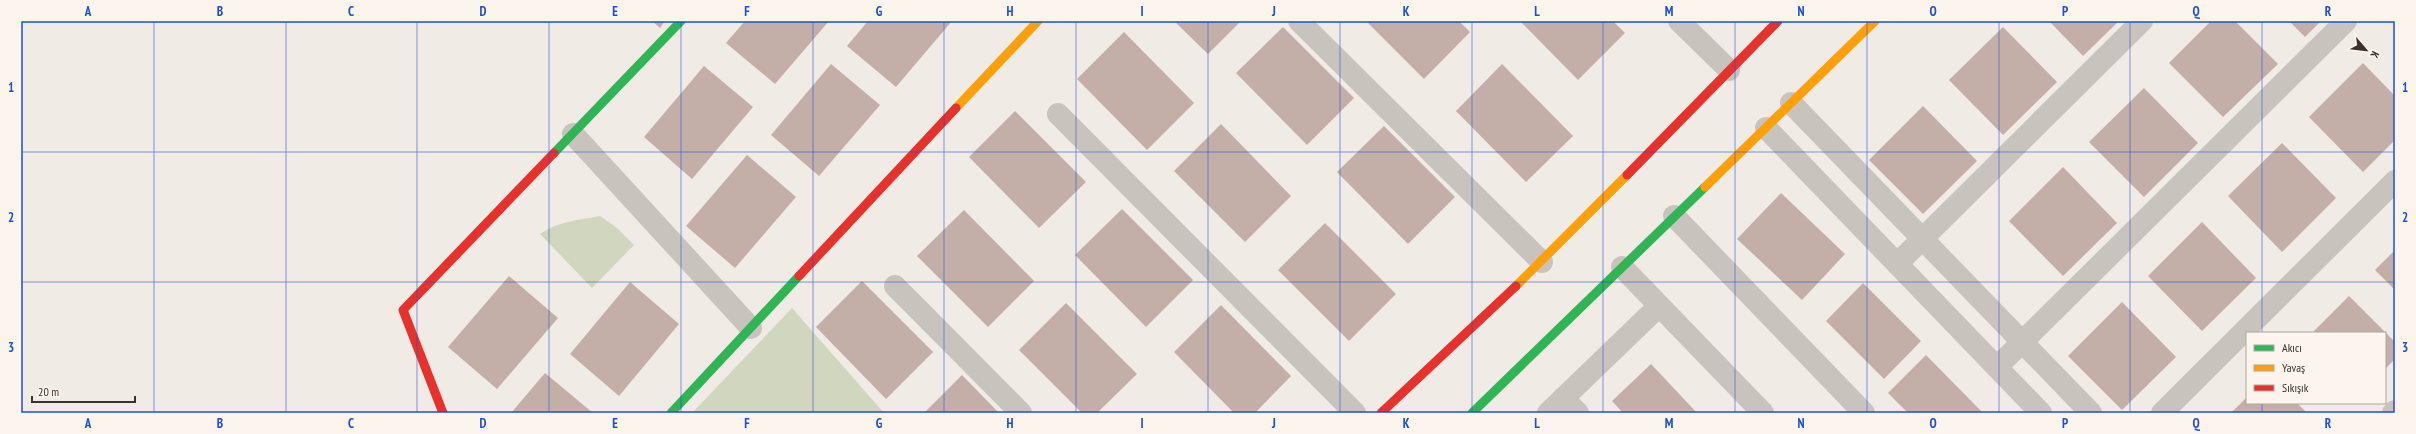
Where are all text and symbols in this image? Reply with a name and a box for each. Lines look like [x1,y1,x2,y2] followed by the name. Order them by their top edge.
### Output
[84,3,92,20] text: A
[217,3,223,20] text: B
[348,3,354,20] text: C
[480,3,487,20] text: D
[612,3,618,20] text: E
[744,3,750,20] text: F
[876,3,883,20] text: G
[1007,3,1014,20] text: H
[1140,3,1144,20] text: I
[1271,3,1276,20] text: J
[1403,3,1410,20] text: K
[1534,3,1540,20] text: L
[1665,3,1674,20] text: M
[1797,3,1805,20] text: N
[1929,3,1937,20] text: O
[2062,3,2068,20] text: P
[2192,3,2200,20] text: Q
[2325,3,2332,20] text: R
[2346,30,2386,70] north arrow
[2367,49,2382,61] text: K
[8,79,14,96] text: 1
[2402,79,2408,96] text: 1
[8,209,14,226] text: 2
[2402,209,2408,226] text: 2
[2246,332,2386,404] legend
[8,339,14,356] text: 3
[2402,339,2408,356] text: 3
[2282,340,2302,355] text: Akıcı
[2282,360,2305,375] text: Yavaş
[32,378,135,404] scale bar
[2282,380,2309,395] text: Sıkışık
[38,384,59,399] text: 20 m
[84,415,92,432] text: A
[217,415,223,432] text: B
[348,415,354,432] text: C
[480,415,487,432] text: D
[612,415,618,432] text: E
[744,415,750,432] text: F
[876,415,883,432] text: G
[1007,415,1014,432] text: H
[1140,415,1144,432] text: I
[1271,415,1276,432] text: J
[1403,415,1410,432] text: K
[1534,415,1540,432] text: L
[1665,415,1674,432] text: M
[1797,415,1805,432] text: N
[1929,415,1937,432] text: O
[2062,415,2068,432] text: P
[2192,415,2200,432] text: Q
[2325,415,2332,432] text: R

